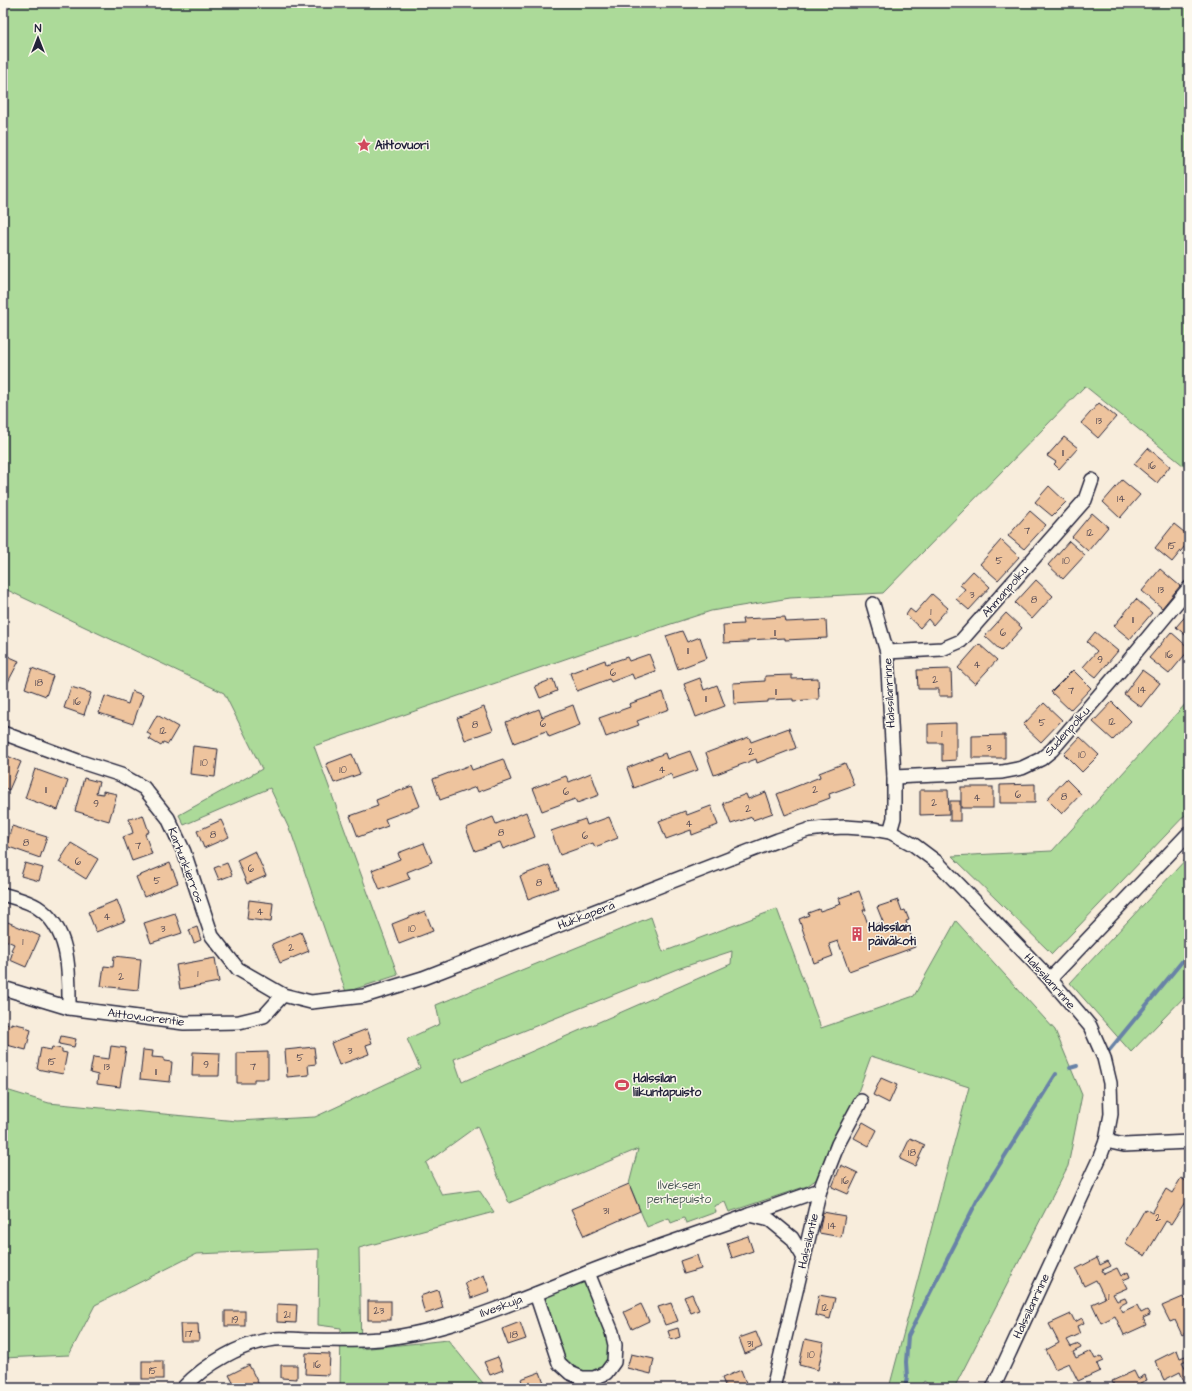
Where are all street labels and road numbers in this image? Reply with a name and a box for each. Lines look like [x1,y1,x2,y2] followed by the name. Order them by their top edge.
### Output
[978,562,1033,621] street label: Ahmanpolku
[879,657,900,728] street label: Halssilanrinne
[1041,703,1094,760] street label: Sudenpolku
[163,825,208,905] street label: Karhunkierros
[555,897,617,934] street label: Hukkaperä
[1020,950,1080,1013] street label: Halssilanrinne
[107,1004,186,1031] street label: Aittovuorentie
[794,1211,823,1270] street label: Halssilantie
[1009,1270,1054,1342] street label: Halssilanrinne
[478,1291,525,1322] street label: Ilveskuja

